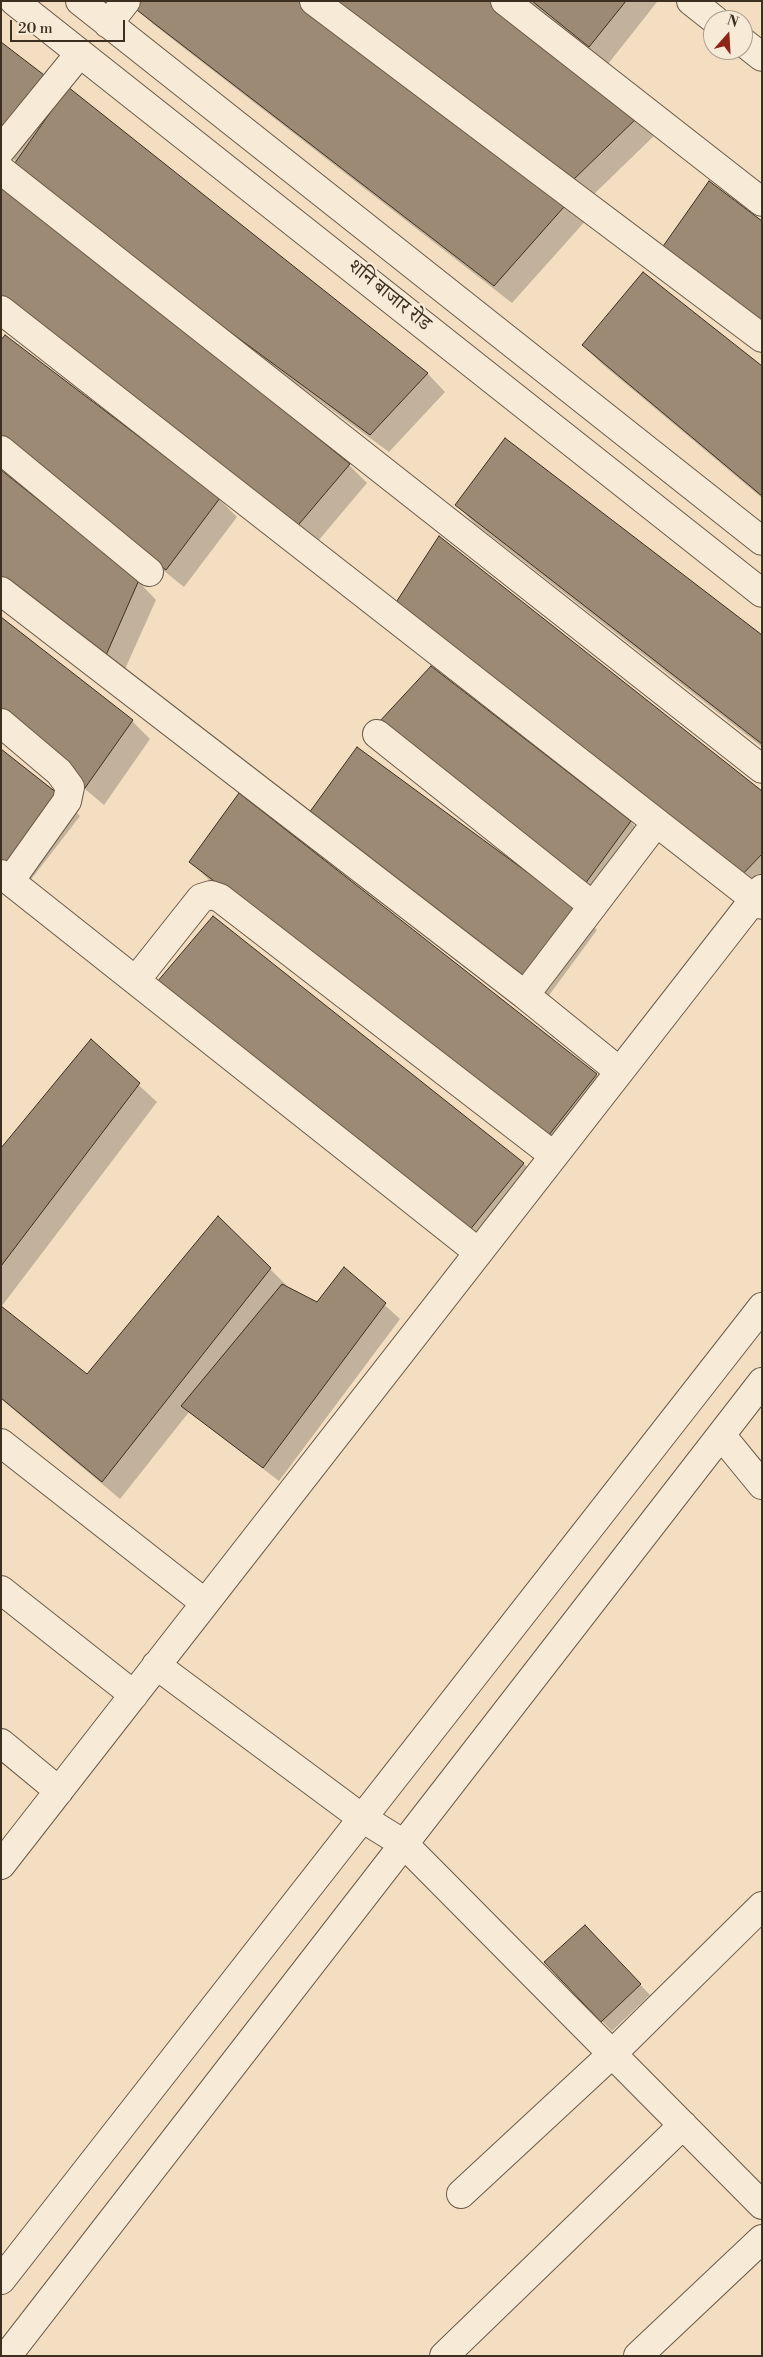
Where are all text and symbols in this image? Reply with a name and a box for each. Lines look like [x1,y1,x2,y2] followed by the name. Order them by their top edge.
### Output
[12,10,128,42] scale bar
[703,10,753,60] north arrow
[724,11,741,32] text: N
[18,19,53,38] text: 20 m
[343,255,435,337] street label: शनि बाजार रोड

